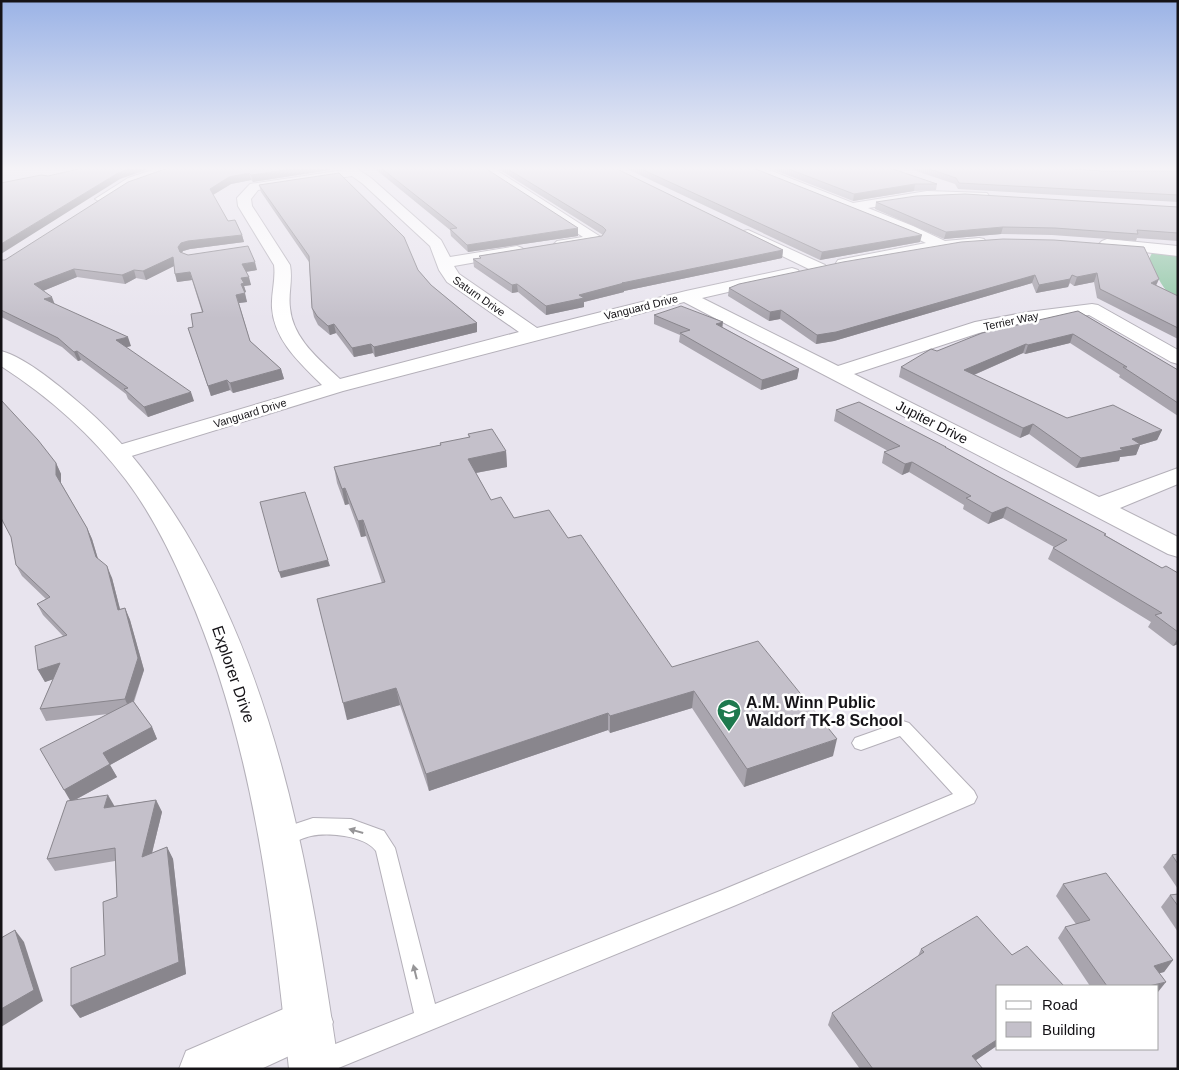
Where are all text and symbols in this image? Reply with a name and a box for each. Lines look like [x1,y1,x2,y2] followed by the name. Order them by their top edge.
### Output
[451,274,507,318] street label: Saturn Drive
[603,292,679,322] street label: Vanguard Drive
[982,309,1040,333] street label: Terrier Way
[212,396,288,430] street label: Vanguard Drive
[893,397,971,447] street label: Jupiter Drive
[209,623,258,725] street label: Explorer Drive
[746,694,903,729] place label: A.M. Winn Public Waldorf TK-8 School
[716,698,742,732] school or university icon: A.M. Winn Public Waldorf TK-8 School
[349,826,364,834] one-way arrow
[411,964,419,979] one-way arrow
[996,985,1159,1050] legend
[1042,996,1078,1013] text: Road
[1042,1021,1095,1038] text: Building

